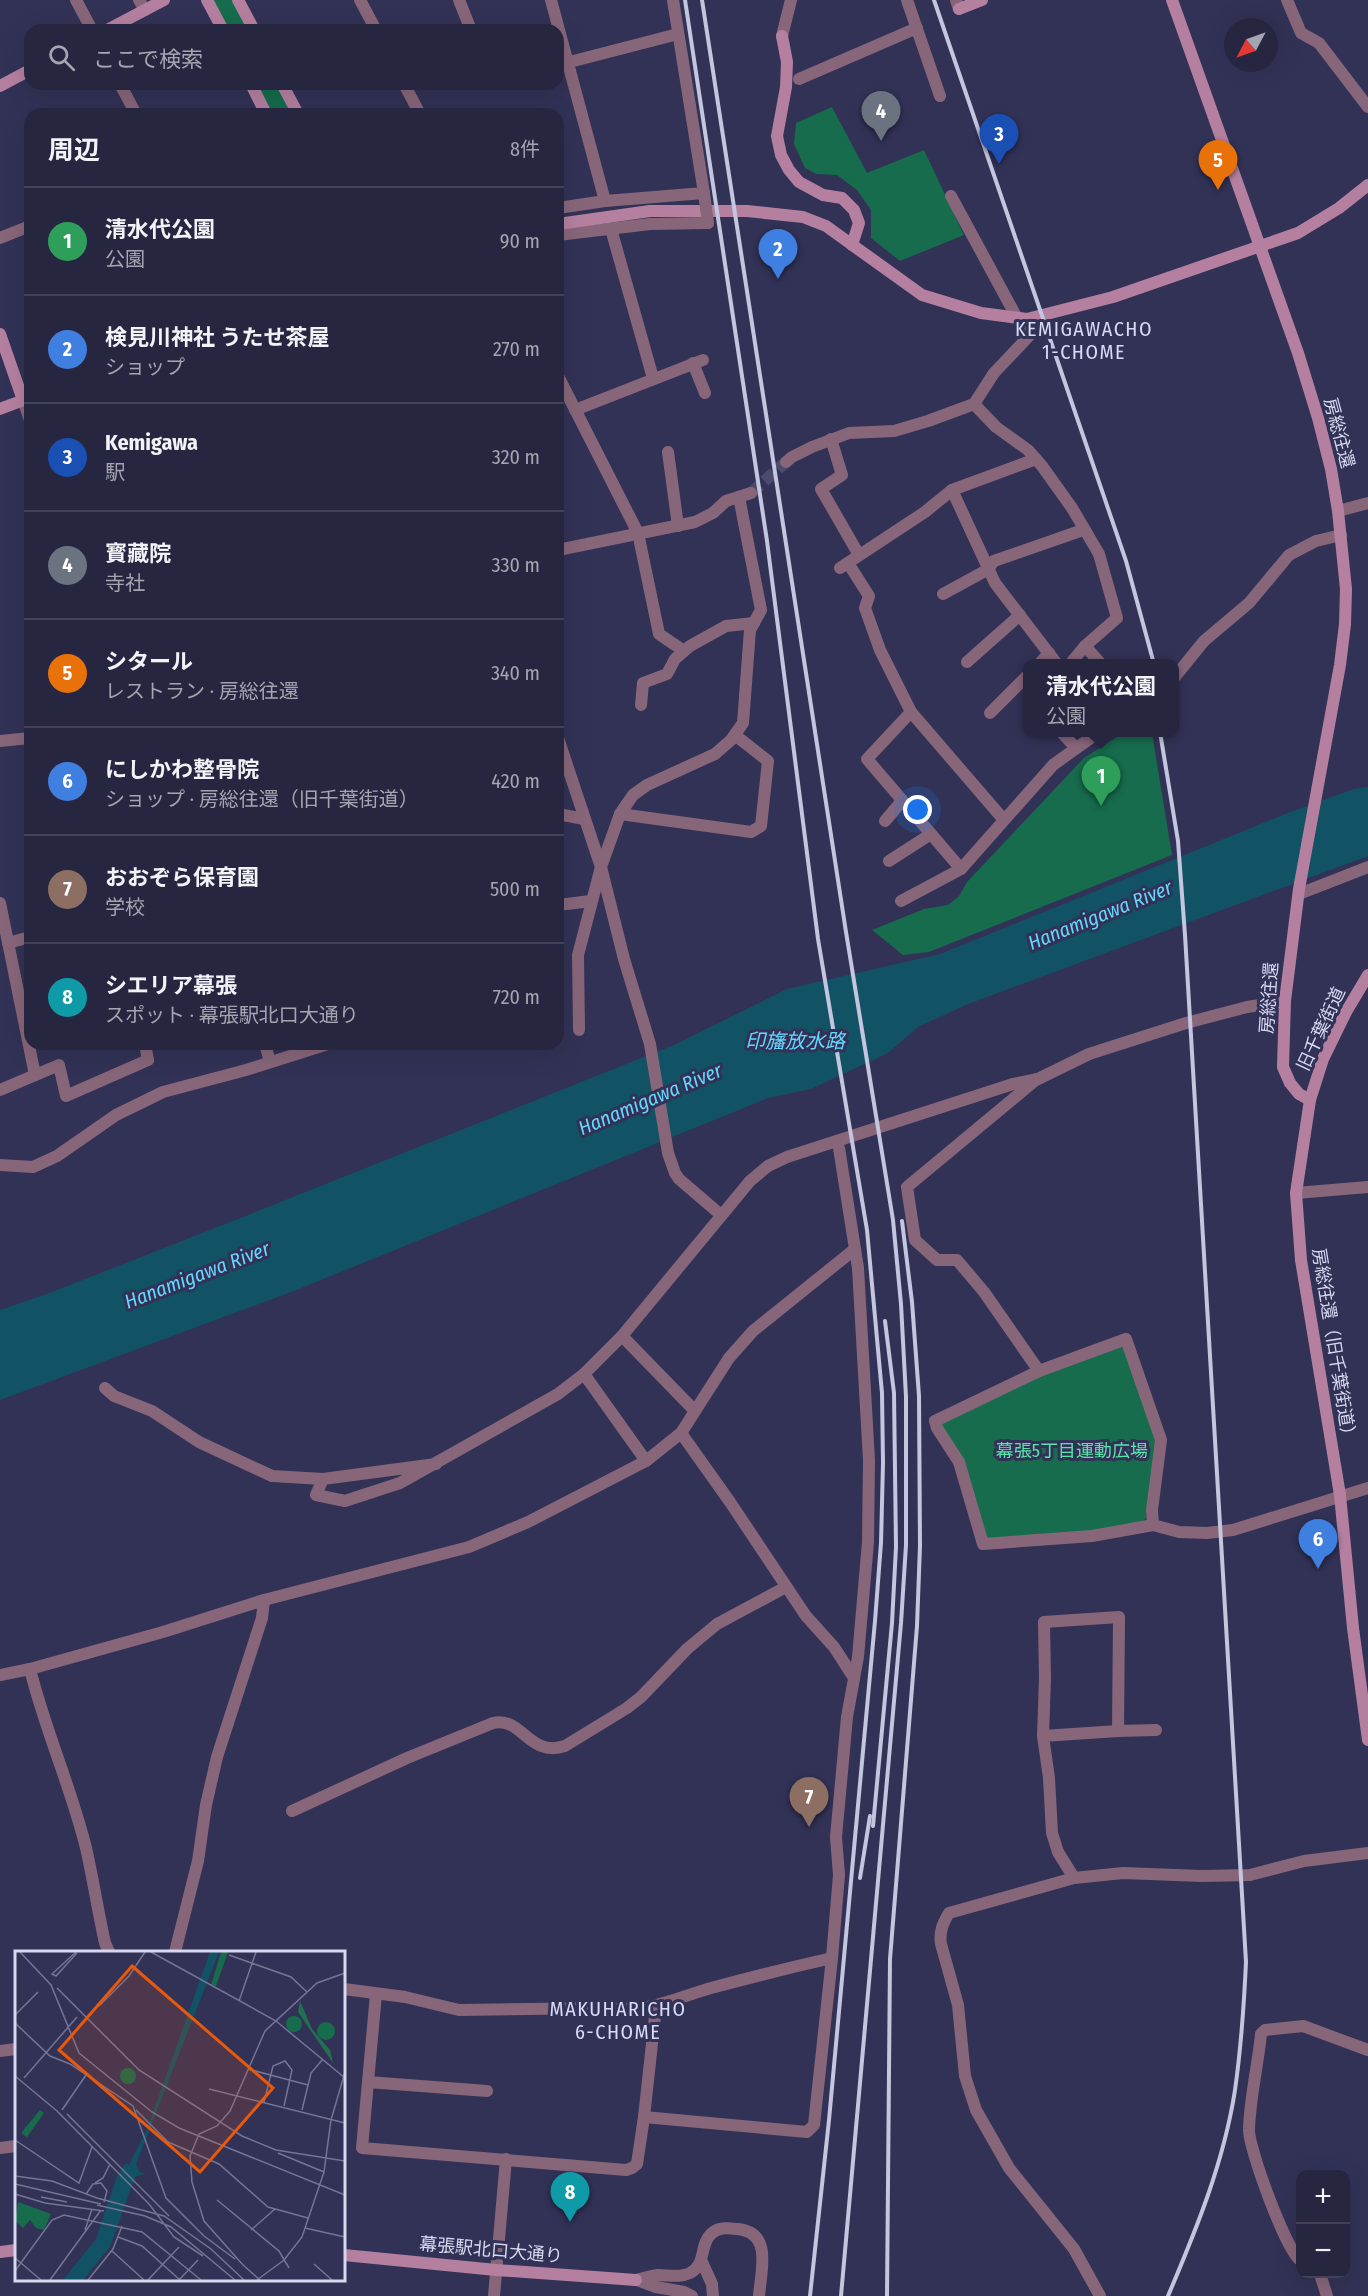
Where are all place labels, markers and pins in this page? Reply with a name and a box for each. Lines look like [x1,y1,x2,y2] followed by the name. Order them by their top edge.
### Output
[862,92,900,141] pin: 4
[980,114,1018,164] pin: 3
[1198,140,1238,190] pin: 5
[758,230,798,279] pin: 2
[1082,756,1120,806] pin: 1
[1298,1520,1338,1569] pin: 6
[790,1778,828,1827] pin: 7
[550,2172,590,2222] pin: 8

